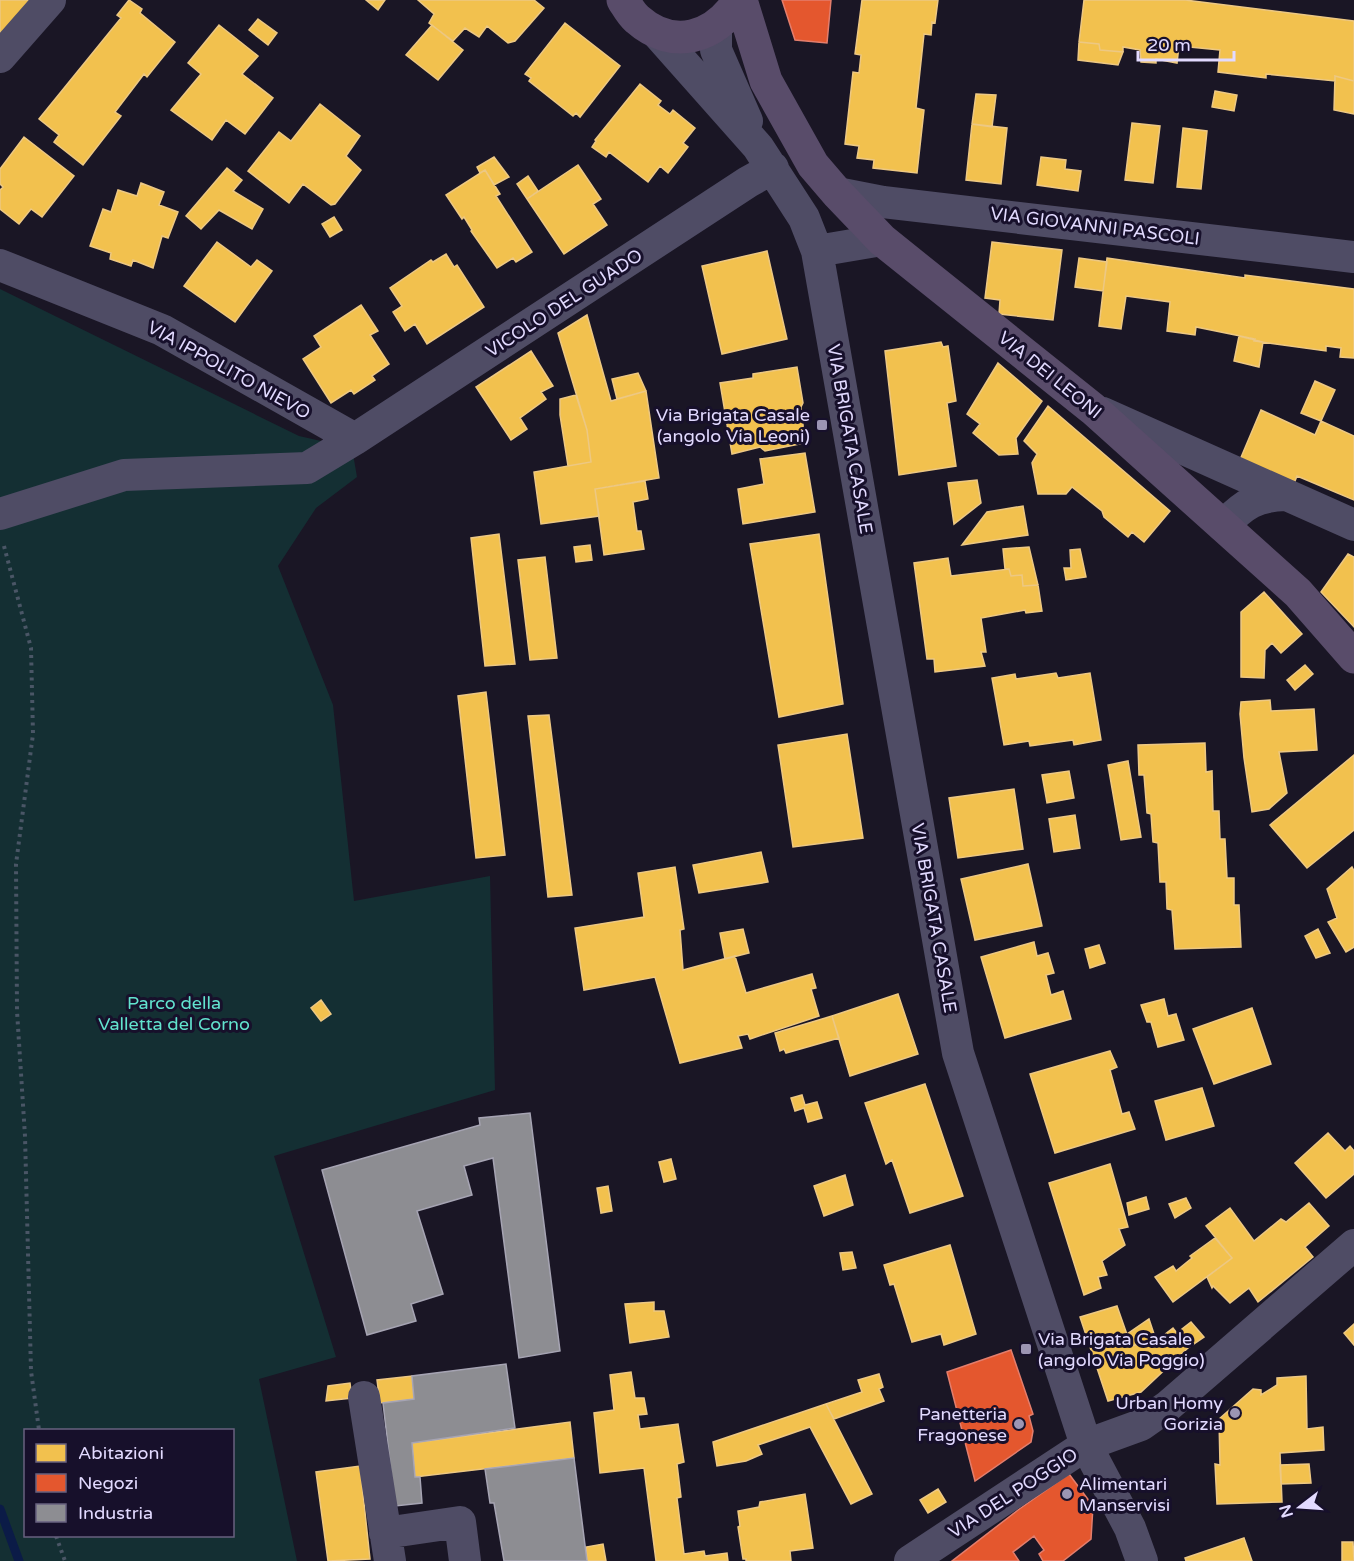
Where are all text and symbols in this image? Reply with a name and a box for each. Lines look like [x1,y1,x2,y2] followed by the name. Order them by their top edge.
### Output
[1138,24,1234,62] scale bar
[1147,34,1191,56] text: 20 m
[989,202,1201,250] street label: VIA GIOVANNI PASCOLI
[481,244,647,362] street label: VICOLO DEL GUADO
[144,316,314,424] street label: VIA IPPOLITO NIEVO
[994,327,1106,423] street label: VIA DEI LEONI
[822,342,878,536] street label: VIA BRIGATA CASALE
[656,404,810,447] place label: Via Brigata Casale (angolo Via Leoni)
[815,418,829,432] marker: Via Brigata Casale (angolo Via Leoni)
[906,821,962,1015] street label: VIA BRIGATA CASALE
[98,992,250,1035] park label: Parco della Valletta del Corno
[1038,1328,1205,1371] place label: Via Brigata Casale (angolo Via Poggio)
[1019,1342,1033,1356] marker: Via Brigata Casale (angolo Via Poggio)
[1115,1392,1223,1435] place label: Urban Homy Gorizia
[917,1403,1007,1446] place label: Panetteria Fragonese
[1228,1406,1242,1420] marker: Urban Homy Gorizia
[1012,1417,1026,1431] marker: Panetteria Fragonese
[24,1429,234,1537] legend
[78,1442,164,1464] text: Abitazioni
[944,1443,1082,1543] street label: VIA DEL POGGIO
[78,1472,138,1494] text: Negozi
[1079,1473,1170,1516] place label: Alimentari Manservisi
[1270,1477,1330,1537] north arrow
[1060,1487,1074,1501] marker: Alimentari Manservisi
[78,1502,153,1524] text: Industria
[1275,1502,1298,1520] text: N

